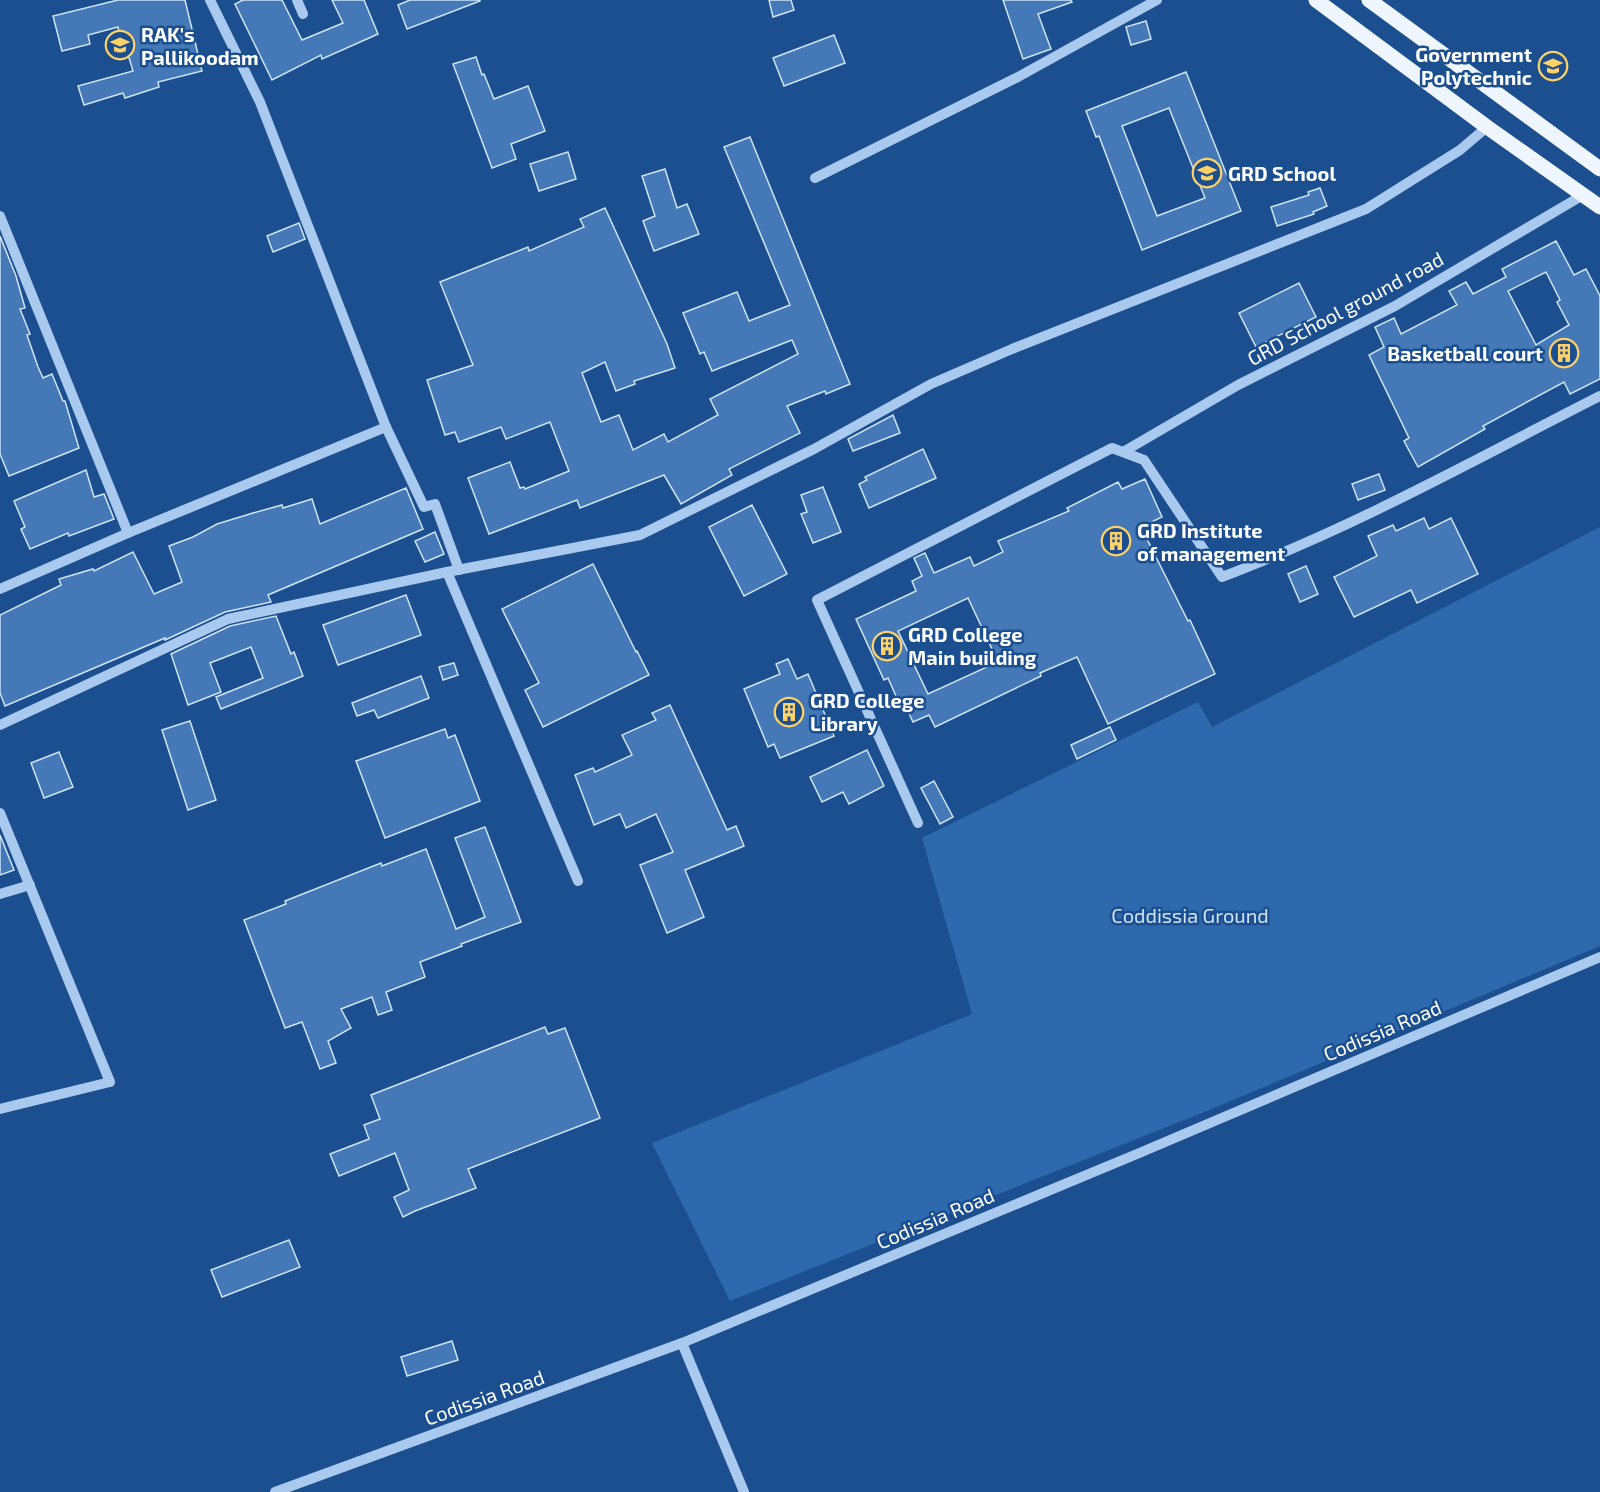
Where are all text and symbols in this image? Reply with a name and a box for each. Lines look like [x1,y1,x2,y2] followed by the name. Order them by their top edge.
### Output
[141,22,259,69] place label: RAK's Pallikoodam
[104,29,136,61] school or university icon: RAK's Pallikoodam
[1415,42,1532,90] place label: Government Polytechnic
[1537,50,1569,82] school or university icon: Government Polytechnic
[1191,157,1223,189] school or university icon: GRD School
[1228,161,1336,185] place label: GRD School
[1243,246,1447,370] street label: GRD School ground road
[1548,337,1580,369] building icon: Basketball court
[1387,341,1543,365] place label: Basketball court
[1137,518,1285,565] place label: GRD Institute of management
[1100,525,1132,557] building icon: GRD Institute of management
[908,622,1037,669] place label: GRD College Main building
[871,630,903,662] building icon: GRD College Main building
[810,688,925,736] place label: GRD College Library
[773,696,805,728] building icon: GRD College Library
[1111,903,1269,927] park label: Coddissia Ground
[1319,994,1445,1066] street label: Codissia Road
[872,1182,998,1254] street label: Codissia Road
[421,1364,547,1430] street label: Codissia Road

